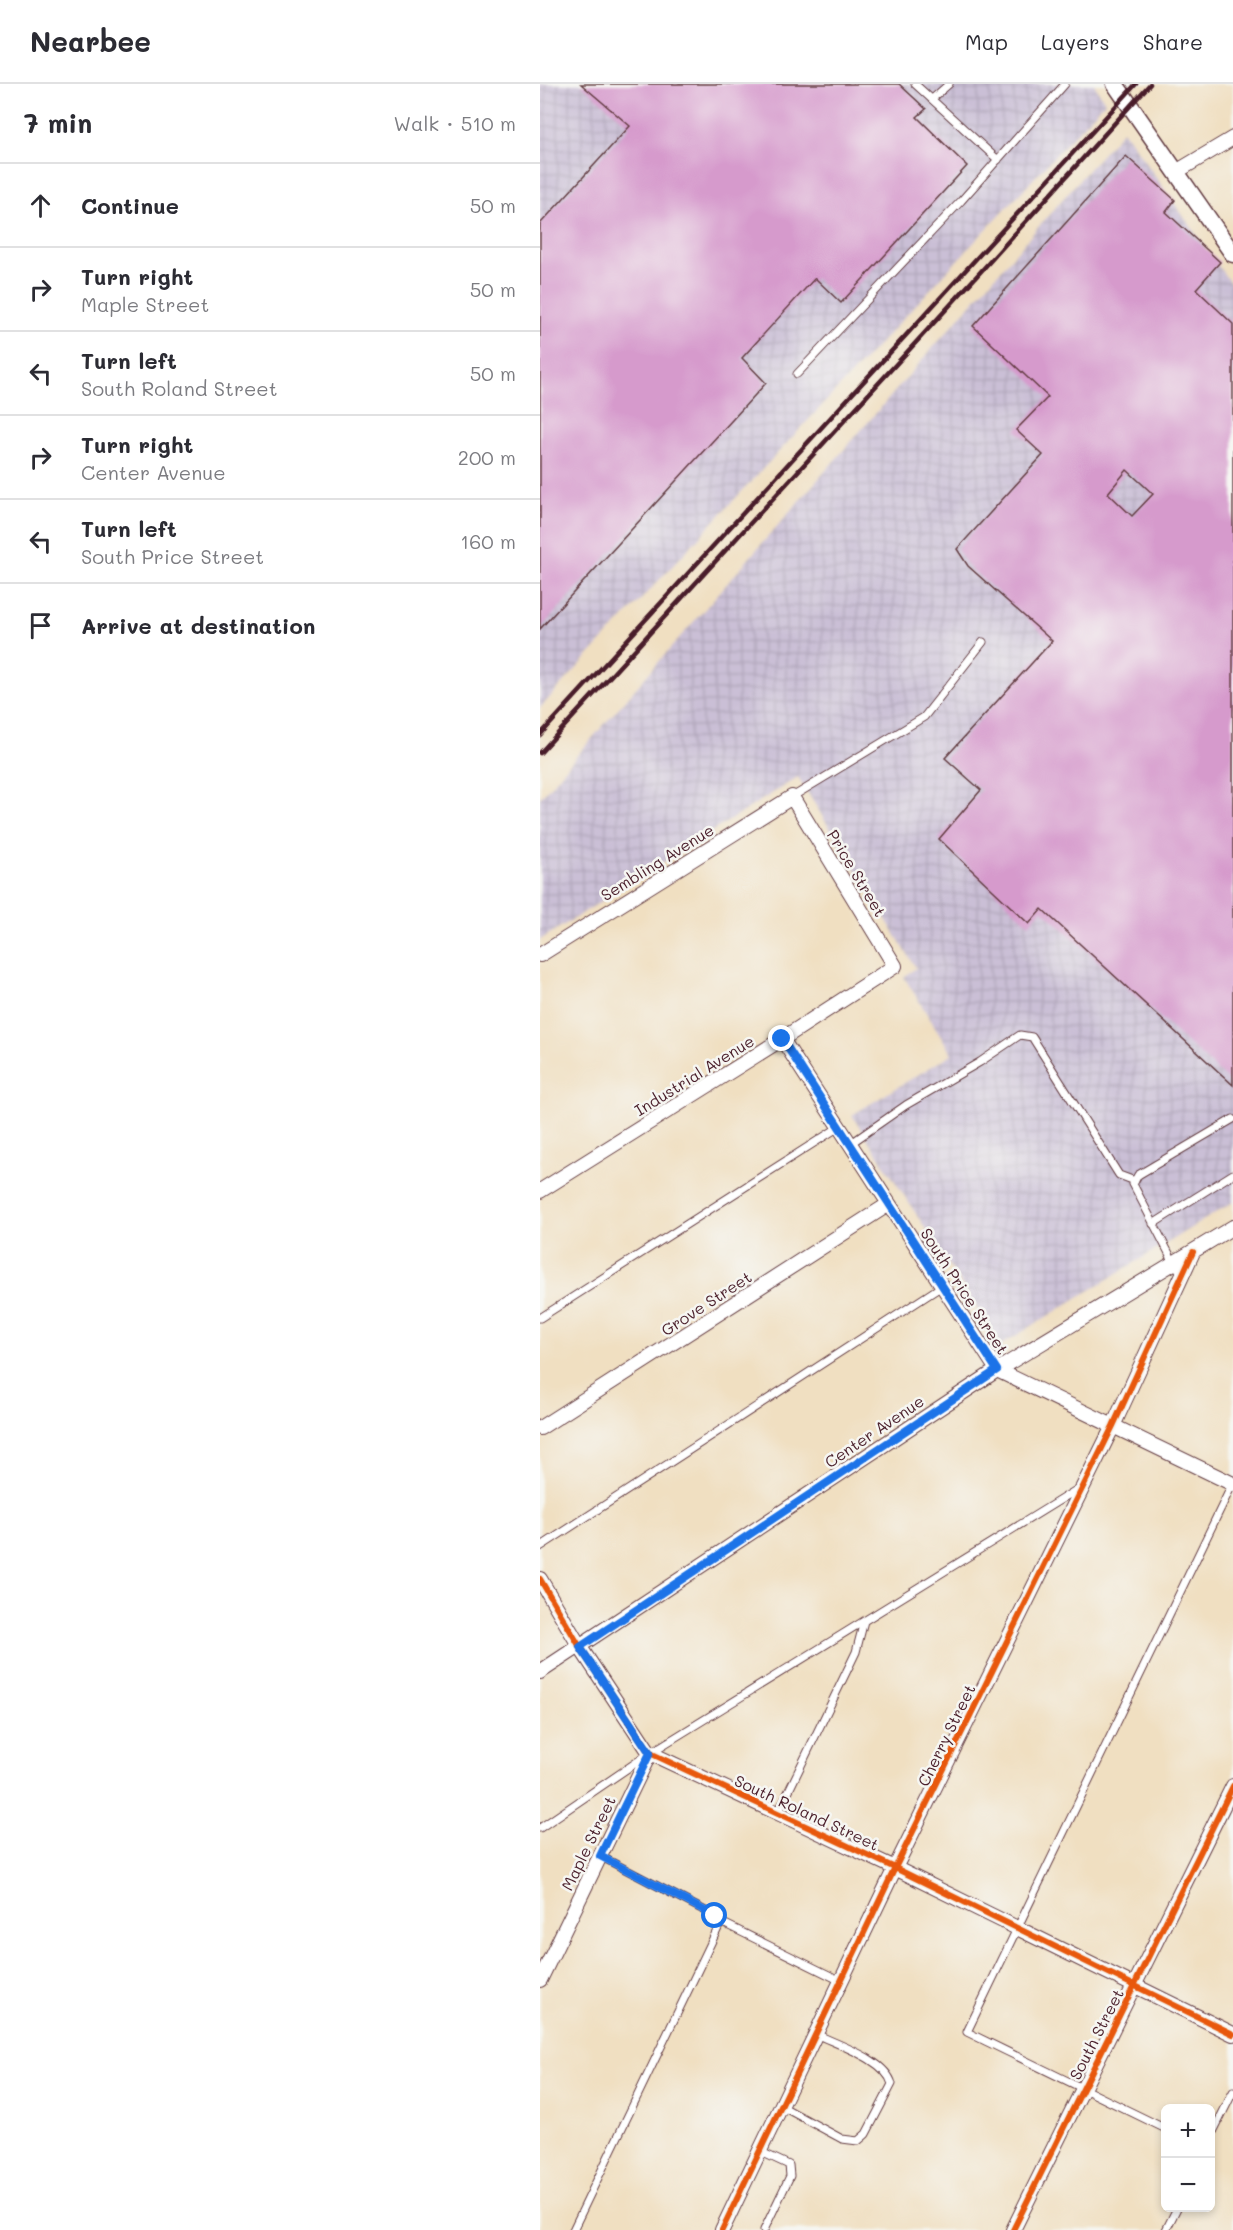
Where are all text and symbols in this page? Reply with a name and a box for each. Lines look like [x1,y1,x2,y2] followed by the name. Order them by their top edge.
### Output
[30,23,151,59] text: Nearbee
[965,28,1008,55] text: Map
[1041,28,1110,55] text: Layers
[1143,28,1203,55] text: Share
[24,106,92,140] text: 7 min
[394,110,516,136] text: Walk · 510 m
[24,189,57,222] icon: ahead
[81,191,179,220] text: Continue
[470,192,516,218] text: 50 m
[81,262,193,291] text: Turn right
[24,273,57,306] icon: right
[470,276,516,302] text: 50 m
[81,291,209,317] text: Maple Street
[81,346,177,375] text: Turn left
[24,357,57,390] icon: left
[470,360,516,386] text: 50 m
[81,375,278,401] text: South Roland Street
[81,430,193,459] text: Turn right
[24,441,57,474] icon: right
[458,444,516,470] text: 200 m
[81,459,226,485] text: Center Avenue
[81,514,177,543] text: Turn left
[24,525,57,558] icon: left
[460,528,516,554] text: 160 m
[81,543,264,569] text: South Price Street
[24,609,57,642] icon: arrive
[81,611,316,640] text: Arrive at destination
[597,819,717,905] street label: Sembling Avenue
[823,826,891,920] street label: Price Street
[768,1025,794,1051] route end
[630,1030,758,1120] street label: Industrial Avenue
[916,1224,1014,1358] street label: South Price Street
[657,1266,755,1340] street label: Grove Street
[820,1390,928,1472] street label: Center Avenue
[912,1681,980,1789] street label: Cherry Street
[731,1769,883,1855] street label: South Roland Street
[556,1792,620,1894] street label: Maple Street
[701,1902,727,1928] route start
[1064,1985,1128,2083] street label: South Street
[1161,2104,1215,2212] map controls
[1161,2104,1215,2158] button: +
[1161,2158,1215,2212] button: −

